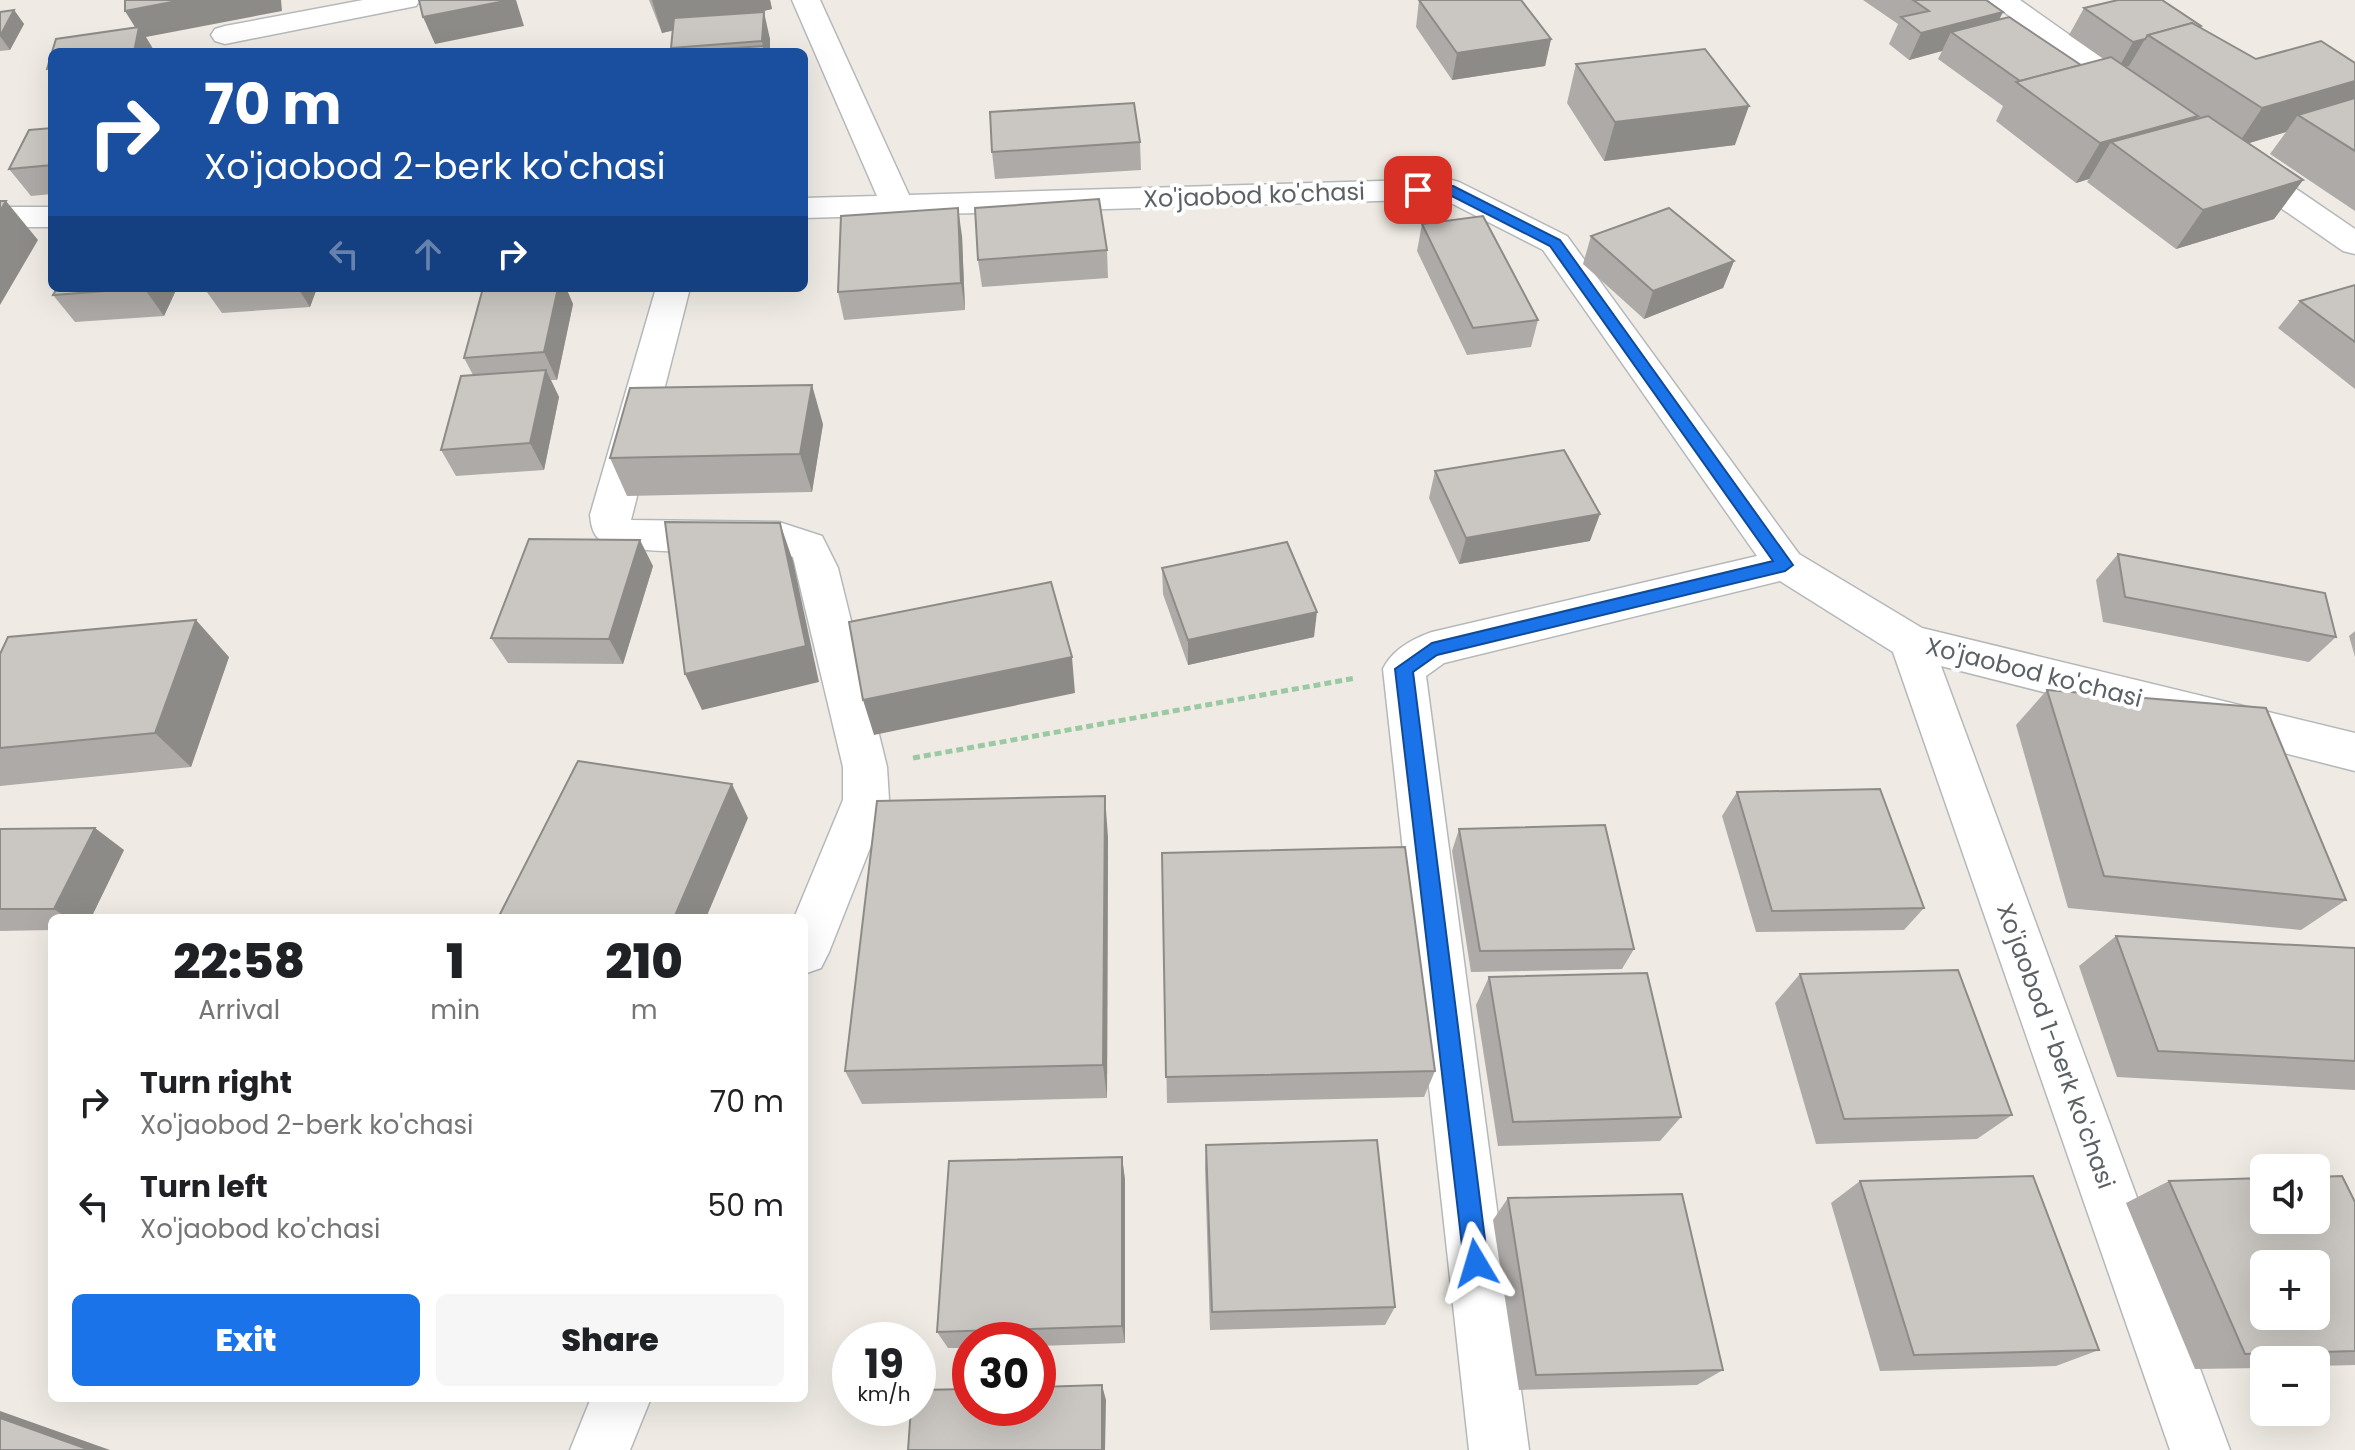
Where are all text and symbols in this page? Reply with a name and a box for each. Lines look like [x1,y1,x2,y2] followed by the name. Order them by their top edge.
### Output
[204,65,342,144] text: 70 m
[72,80,176,184] icon: right
[204,141,666,192] text: Xo'jaobod 2-berk ko'chasi
[1384,156,1452,224] pin
[1396,168,1440,212] icon: arrive
[1143,175,1365,215] street label: Xo'jaobod ko'chasi
[322,232,366,276] icon: left
[406,232,450,276] icon: ahead
[490,232,534,276] icon: right
[1922,629,2146,715] street label: Xo'jaobod ko'chasi
[1989,899,2123,1193] street label: Xo'jaobod 1-berk ko'chasi
[173,928,305,995] text: 22:58
[446,928,465,995] text: 1
[605,928,683,995] text: 210
[198,992,280,1028] text: Arrival
[430,992,480,1028] text: min
[631,992,657,1028] text: m
[140,1061,292,1104] text: Turn right
[72,1080,116,1124] icon: right
[710,1080,784,1123] text: 70 m
[140,1107,473,1143] text: Xo'jaobod 2-berk ko'chasi
[2250,1154,2330,1426] map controls
[2250,1154,2330,1234] button: sound
[140,1165,268,1208] text: Turn left
[72,1184,116,1228] icon: left
[707,1184,784,1227] text: 50 m
[140,1211,380,1247] text: Xo'jaobod ko'chasi
[1434,1221,1518,1305] position arrow
[2250,1250,2330,1330] button: +
[72,1294,420,1386] button: Exit
[436,1294,784,1386] button: Share
[952,1322,1056,1426] speed limit sign: 30
[864,1336,904,1392] text: 19
[2250,1346,2330,1426] button: −
[857,1380,911,1408] text: km/h

